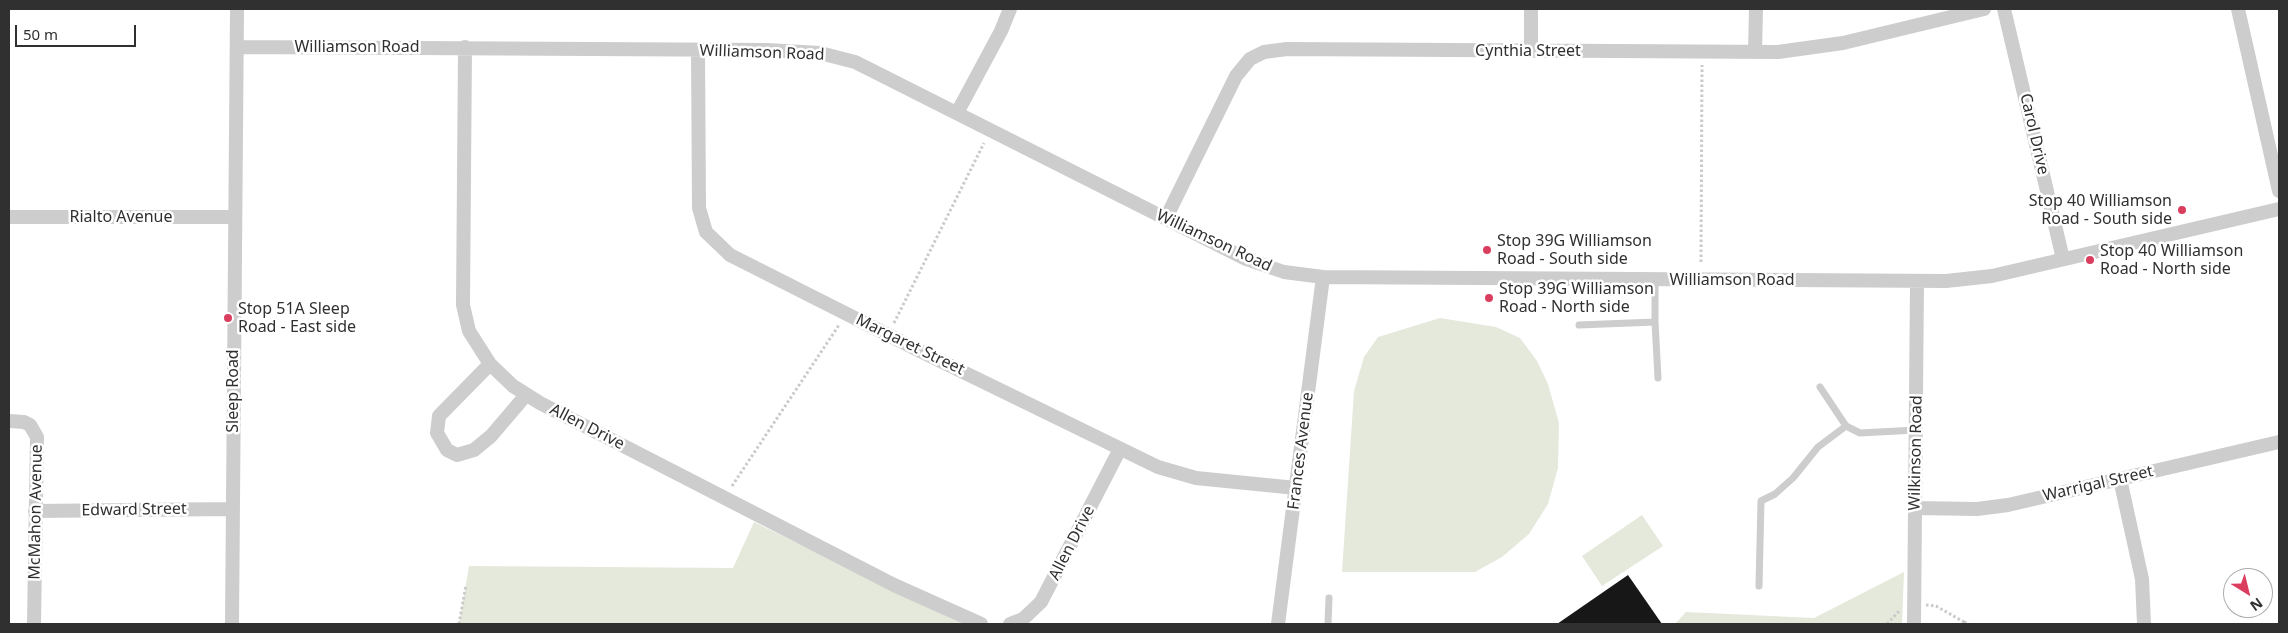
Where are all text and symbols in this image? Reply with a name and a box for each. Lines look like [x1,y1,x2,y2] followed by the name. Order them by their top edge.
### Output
[18,15,139,47] scale bar
[23,24,58,44] text: 50 m
[294,37,420,57] street label: Williamson Road
[699,41,825,65] street label: Williamson Road
[1475,41,1581,61] street label: Cynthia Street
[2015,91,2053,177] street label: Carol Drive
[2029,191,2172,229] place label: Stop 40 Williamson Road - South side
[2176,204,2188,216] marker: Stop 40 Williamson Road - South side
[1153,206,1275,276] street label: Williamson Road
[70,207,172,227] street label: Rialto Avenue
[1497,231,1652,269] place label: Stop 39G Williamson Road - South side
[2100,241,2243,279] place label: Stop 40 Williamson Road - North side
[1481,244,1493,256] marker: Stop 39G Williamson Road - South side
[2084,254,2096,266] marker: Stop 40 Williamson Road - North side
[1669,270,1795,290] street label: Williamson Road
[1499,279,1654,317] place label: Stop 39G Williamson Road - North side
[1483,292,1495,304] marker: Stop 39G Williamson Road - North side
[238,299,356,337] place label: Stop 51A Sleep Road - East side
[852,310,968,380] street label: Margaret Street
[222,312,234,324] marker: Stop 51A Sleep Road - East side
[223,349,243,433] street label: Sleep Road
[1284,391,1318,511] street label: Frances Avenue
[1905,395,1927,511] street label: Wilkinson Road
[547,400,627,454] street label: Allen Drive
[25,444,47,580] street label: McMahon Avenue
[2041,462,2155,506] street label: Warrigal Street
[81,499,187,521] street label: Edward Street
[1045,503,1099,583] street label: Allen Drive
[2223,568,2273,618] north arrow
[2246,594,2267,616] text: N

